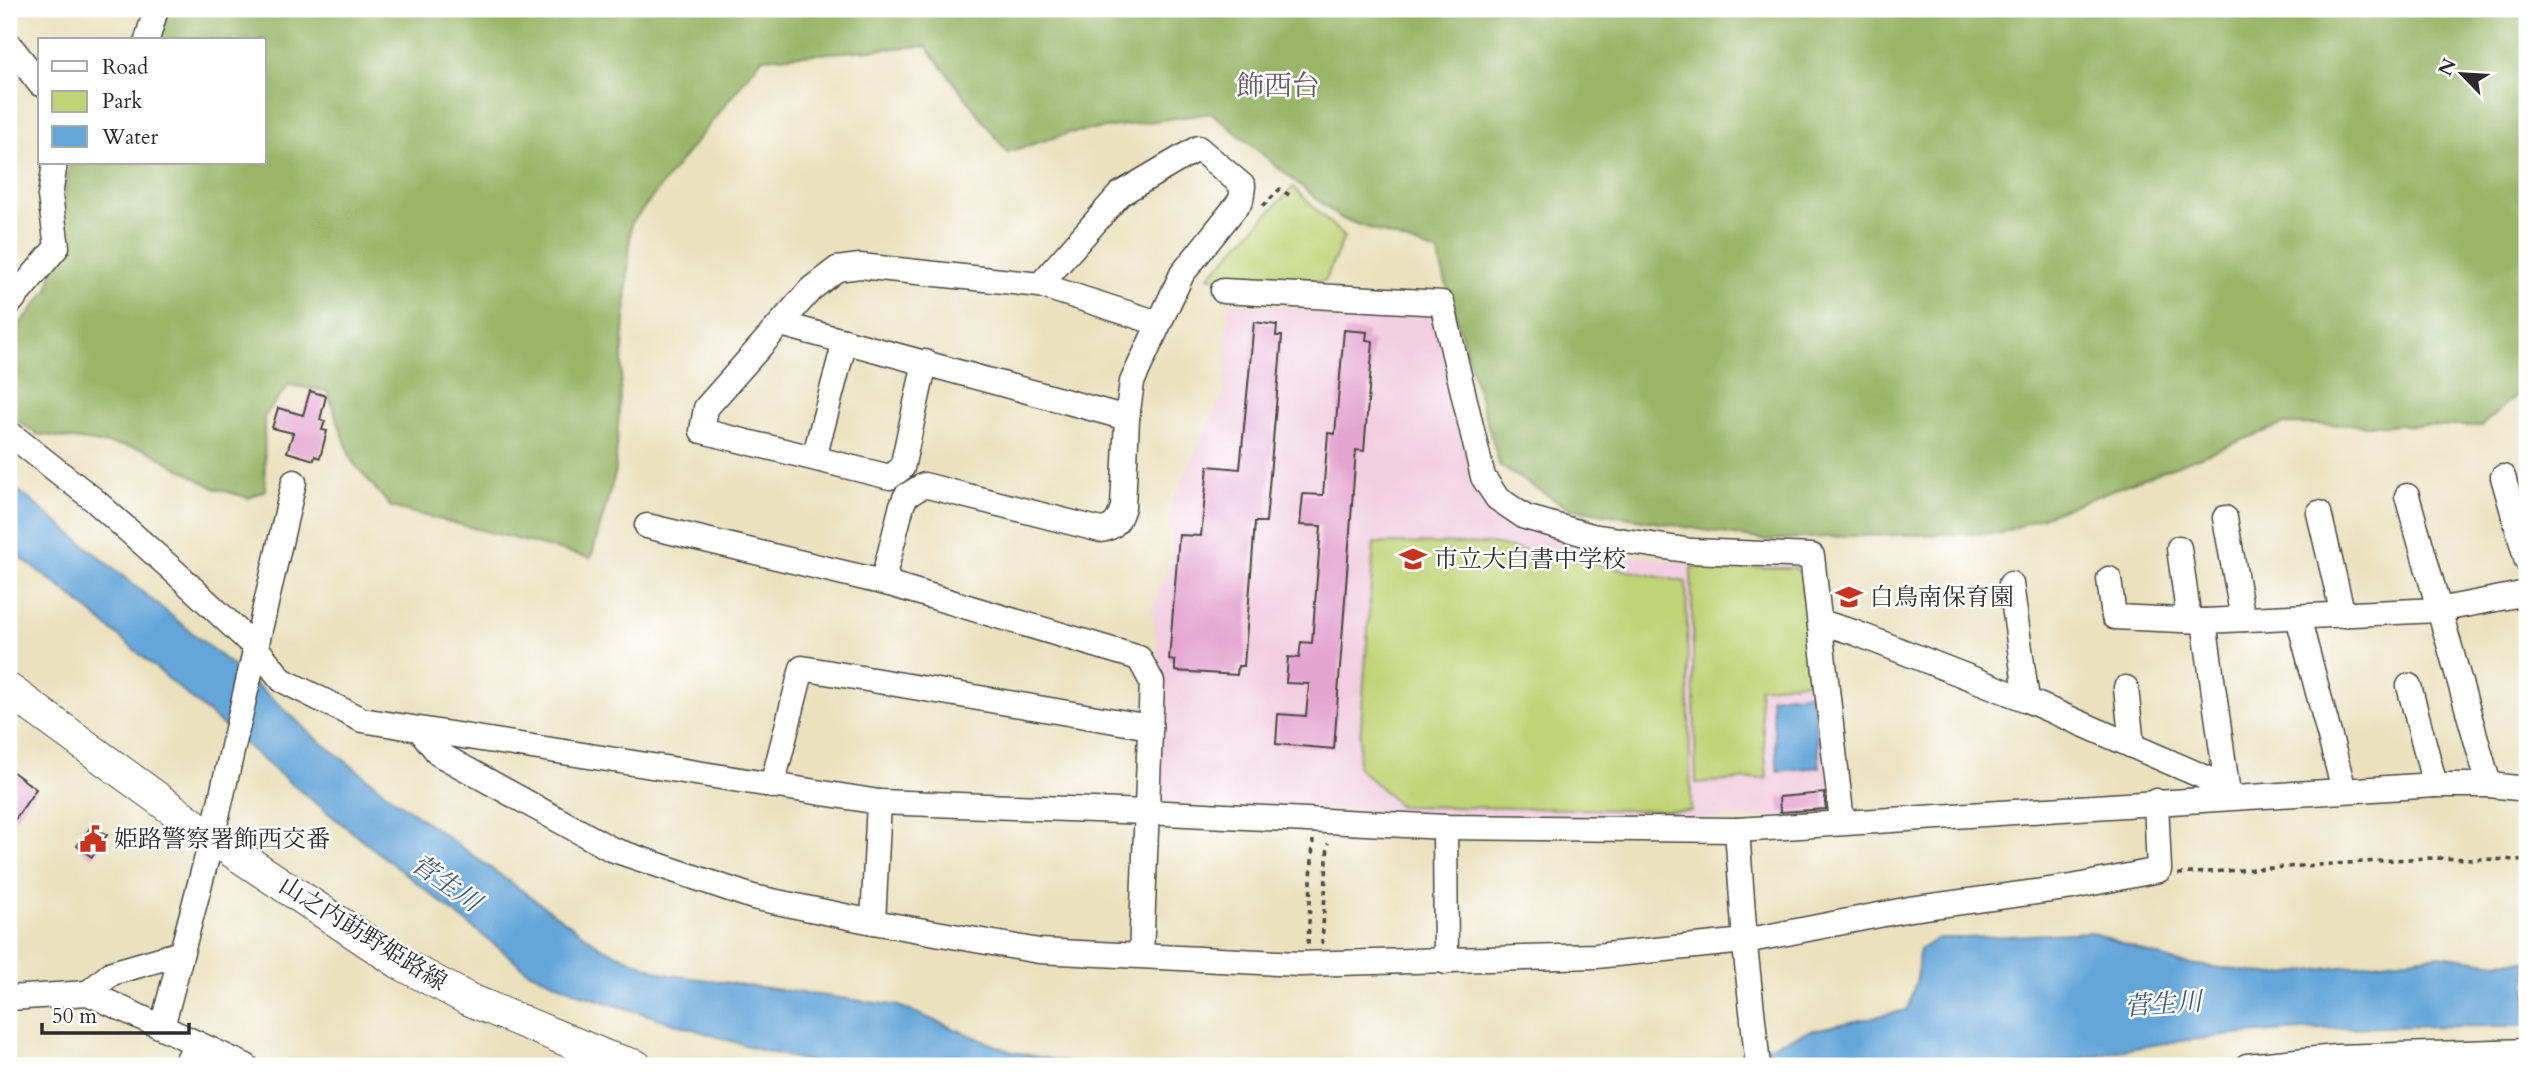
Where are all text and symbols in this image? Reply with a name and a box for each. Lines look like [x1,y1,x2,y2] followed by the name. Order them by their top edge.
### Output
[38,38,266,164] legend
[2428,38,2498,108] north arrow
[102,53,148,82] text: Road
[2432,54,2463,80] text: N
[1236,67,1320,105] district label: 飾西台
[102,87,143,116] text: Park
[101,123,158,152] text: Water
[1434,543,1626,576] place label: 市立大白書中学校
[1398,544,1428,574] school or university icon: 市立大白書中学校
[1870,581,2014,614] place label: 白鳥南保育園
[1834,582,1864,612] school or university icon: 白鳥南保育園
[114,823,330,856] place label: 姫路警察署飾西交番
[78,824,108,854] public building icon: 姫路警察署飾西交番
[404,846,490,921] water label: 菅生川
[273,869,453,999] street label: 山之内莇野姫路線
[2123,984,2206,1024] water label: 菅生川
[42,991,189,1035] scale bar
[52,1002,97,1031] text: 50 m

